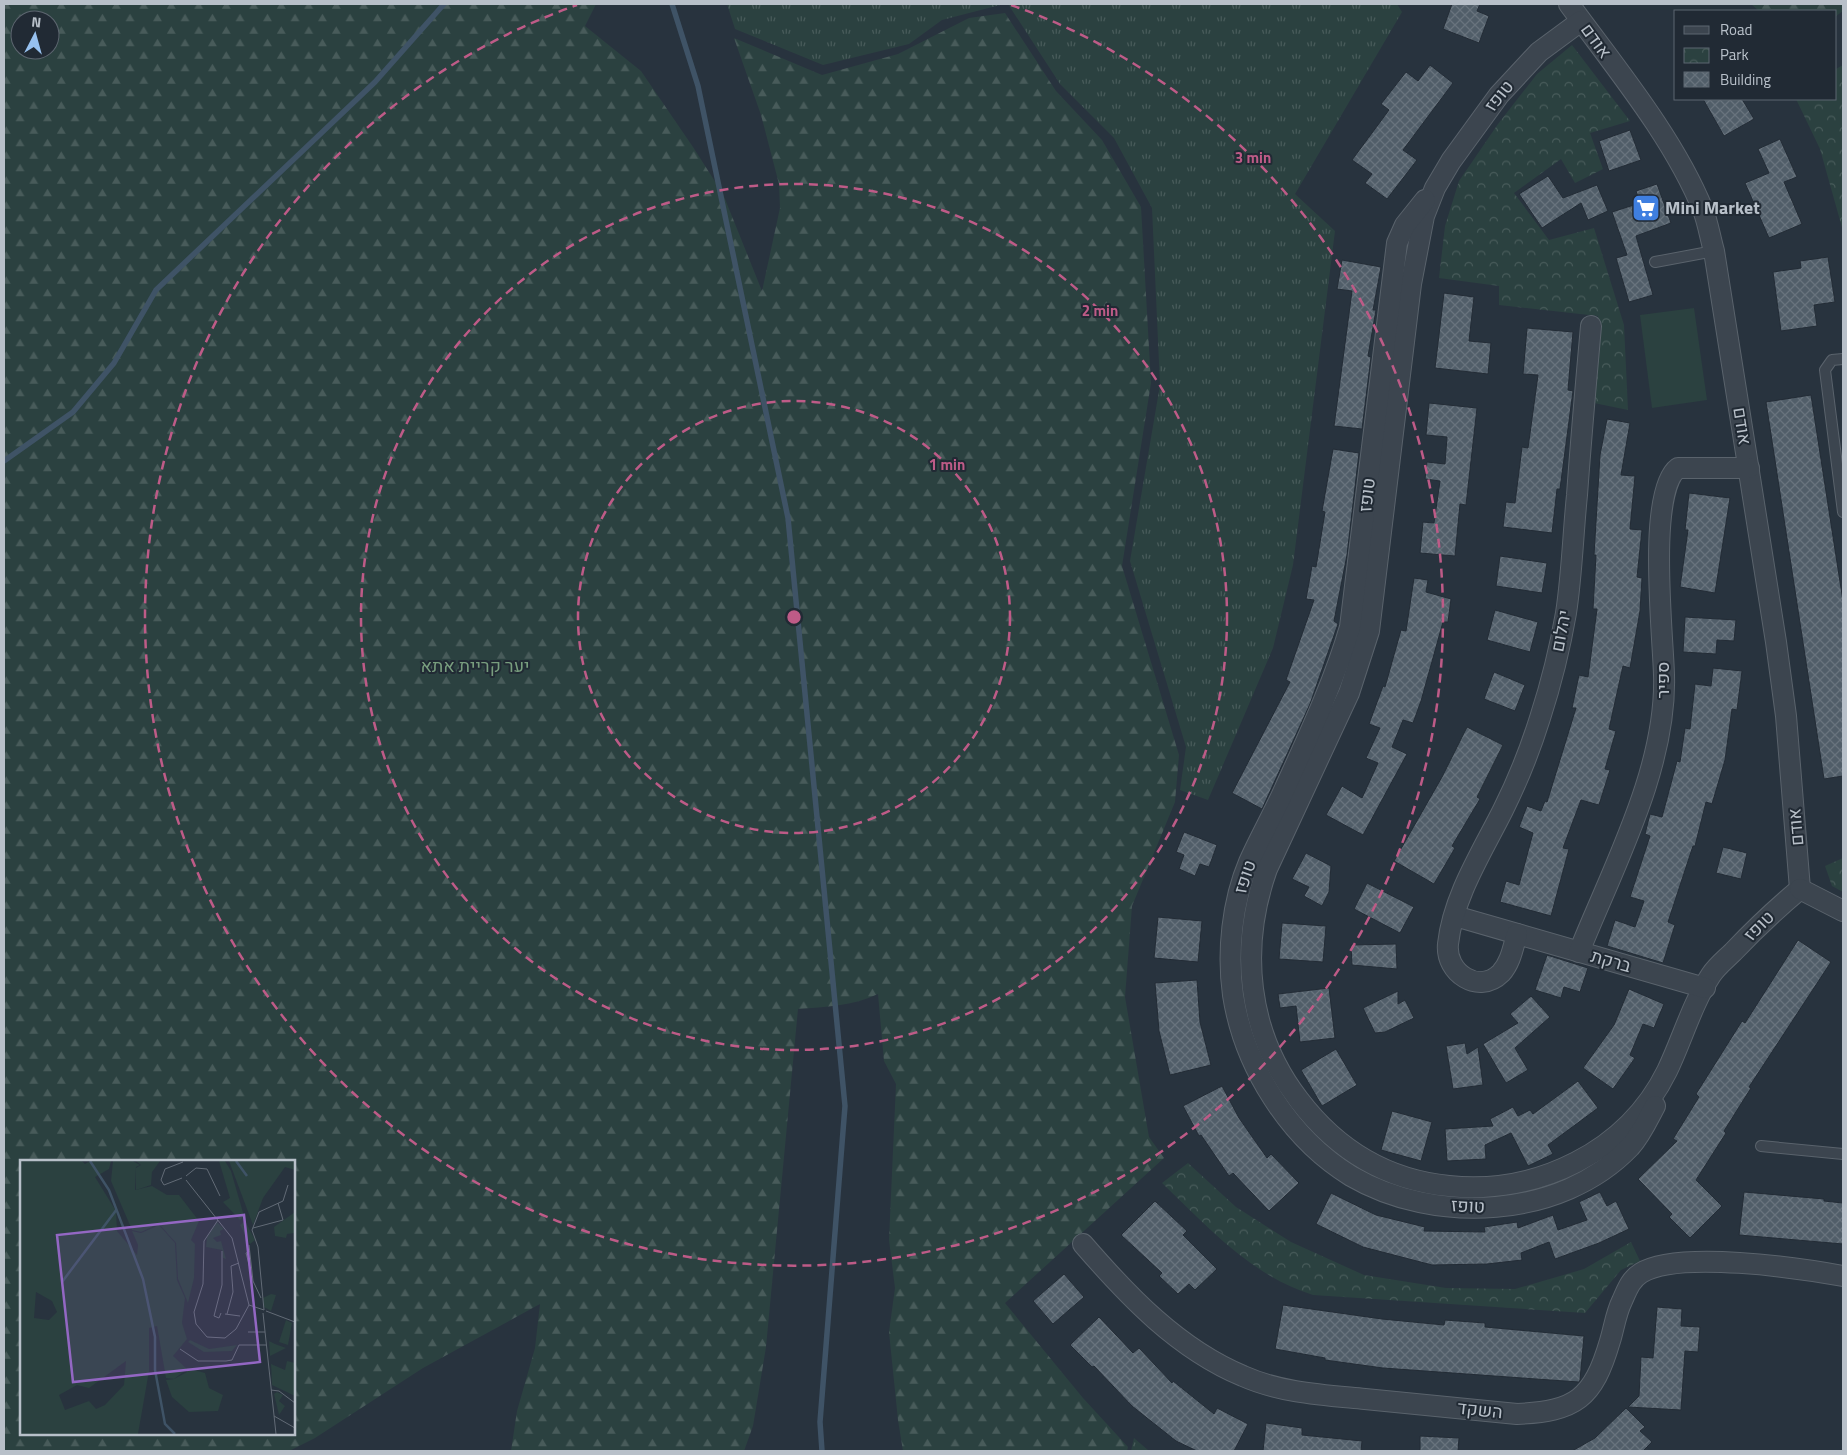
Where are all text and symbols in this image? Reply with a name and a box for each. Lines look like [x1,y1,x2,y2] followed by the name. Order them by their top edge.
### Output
[10,10,60,60] north arrow
[1674,10,1837,100] legend
[30,11,42,33] text: N
[1574,18,1618,64] street label: אודם
[1720,18,1752,41] text: Road
[1720,43,1749,66] text: Park
[1720,68,1771,91] text: Building
[1477,74,1520,117] street label: טופז
[1235,146,1271,169] text: 3 min
[1631,193,1661,223] supermarket icon: Mini Market
[1665,194,1760,221] place label: Mini Market
[1082,299,1118,322] text: 2 min
[1726,405,1759,447] street label: אודם
[929,453,965,476] text: 1 min
[1351,476,1382,513] street label: טופז
[785,608,803,626] centre of rings
[1543,608,1578,654] street label: יהלום
[420,652,530,679] park label: יער קריית אתא
[1649,661,1676,699] street label: ספיר
[1780,807,1811,847] street label: אודם
[1226,856,1263,897] street label: טופז
[1737,904,1780,947] street label: טופז
[1588,942,1635,979] street label: ברקת
[20,1160,295,1435] inset map
[1450,1191,1486,1220] street label: טופז
[1456,1394,1504,1425] street label: השקד

